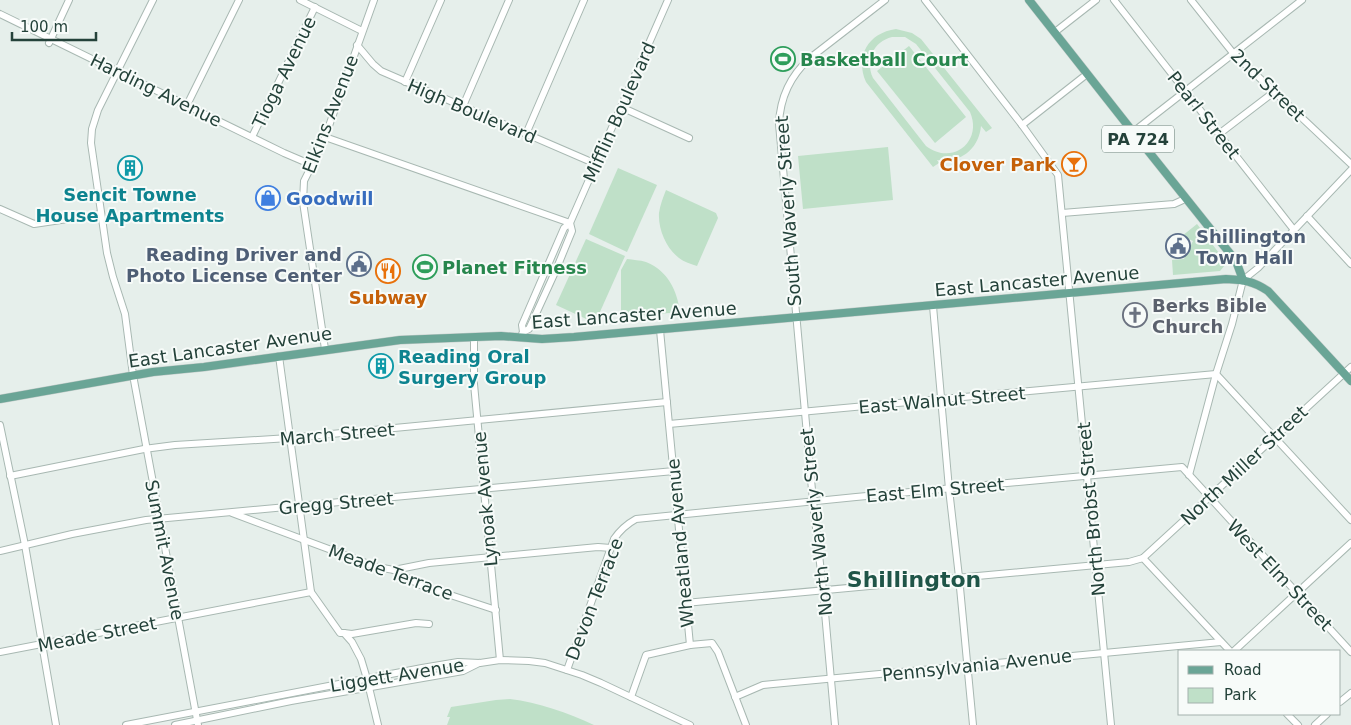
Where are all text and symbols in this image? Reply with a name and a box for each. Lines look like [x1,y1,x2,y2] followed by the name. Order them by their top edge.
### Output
[12,10,96,42] scale bar
[247,13,320,132] street label: Tioga Avenue
[20,18,68,36] text: 100 m
[579,39,659,185] street label: Mifflin Boulevard
[1227,45,1309,125] street label: 2nd Street
[770,46,796,72] sports icon: Basketball Court
[87,49,225,131] street label: Harding Avenue
[800,49,969,70] place label: Basketball Court
[298,52,362,176] street label: Elkins Avenue
[1163,67,1245,163] street label: Pearl Street
[404,74,540,148] street label: High Boulevard
[771,115,805,307] street label: South Waverly Street
[1102,126,1174,152] road number: PA 724
[1061,151,1087,177] bar icon: Clover Park
[939,154,1057,175] place label: Clover Park
[117,155,143,181] building icon: Sencit Towne House Apartments
[36,184,224,226] place label: Sencit Towne House Apartments
[255,185,281,211] shop icon: Goodwill
[286,188,374,209] place label: Goodwill
[1196,226,1306,268] place label: Shillington Town Hall
[1165,233,1191,259] public building icon: Shillington Town Hall
[126,244,342,286] place label: Reading Driver and Photo License Center
[346,251,372,277] public building icon: Reading Driver and Photo License Center
[412,254,438,280] sports icon: Planet Fitness
[442,257,587,278] place label: Planet Fitness
[375,258,401,284] restaurant icon: Subway
[934,262,1140,300] street label: East Lancaster Avenue
[349,287,428,308] place label: Subway
[1152,295,1267,337] place label: Berks Bible Church
[531,297,737,333] street label: East Lancaster Avenue
[1122,302,1148,328] church icon: Berks Bible Church
[127,322,333,372] street label: East Lancaster Avenue
[398,346,546,388] place label: Reading Oral Surgery Group
[368,353,394,379] building icon: Reading Oral Surgery Group
[858,382,1026,418] street label: East Walnut Street
[1176,401,1312,529] street label: North Miller Street
[279,419,395,449] street label: March Street
[1073,421,1109,597] street label: North Brobst Street
[796,427,836,617] street label: North Waverly Street
[469,431,501,567] street label: Lynoak Avenue
[662,457,698,629] street label: Wheatland Avenue
[865,473,1005,507] street label: East Elm Street
[141,478,189,622] street label: Summit Avenue
[278,488,394,518] street label: Gregg Street
[1223,515,1337,635] street label: West Elm Street
[561,535,627,663] street label: Devon Terrace
[326,540,456,604] street label: Meade Terrace
[847,567,981,592] district label: Shillington
[36,612,158,656] street label: Meade Street
[881,645,1073,685] street label: Pennsylvania Avenue
[1178,650,1341,715] legend
[328,654,466,696] street label: Liggett Avenue
[1224,661,1262,679] text: Road
[1224,686,1257,704] text: Park

